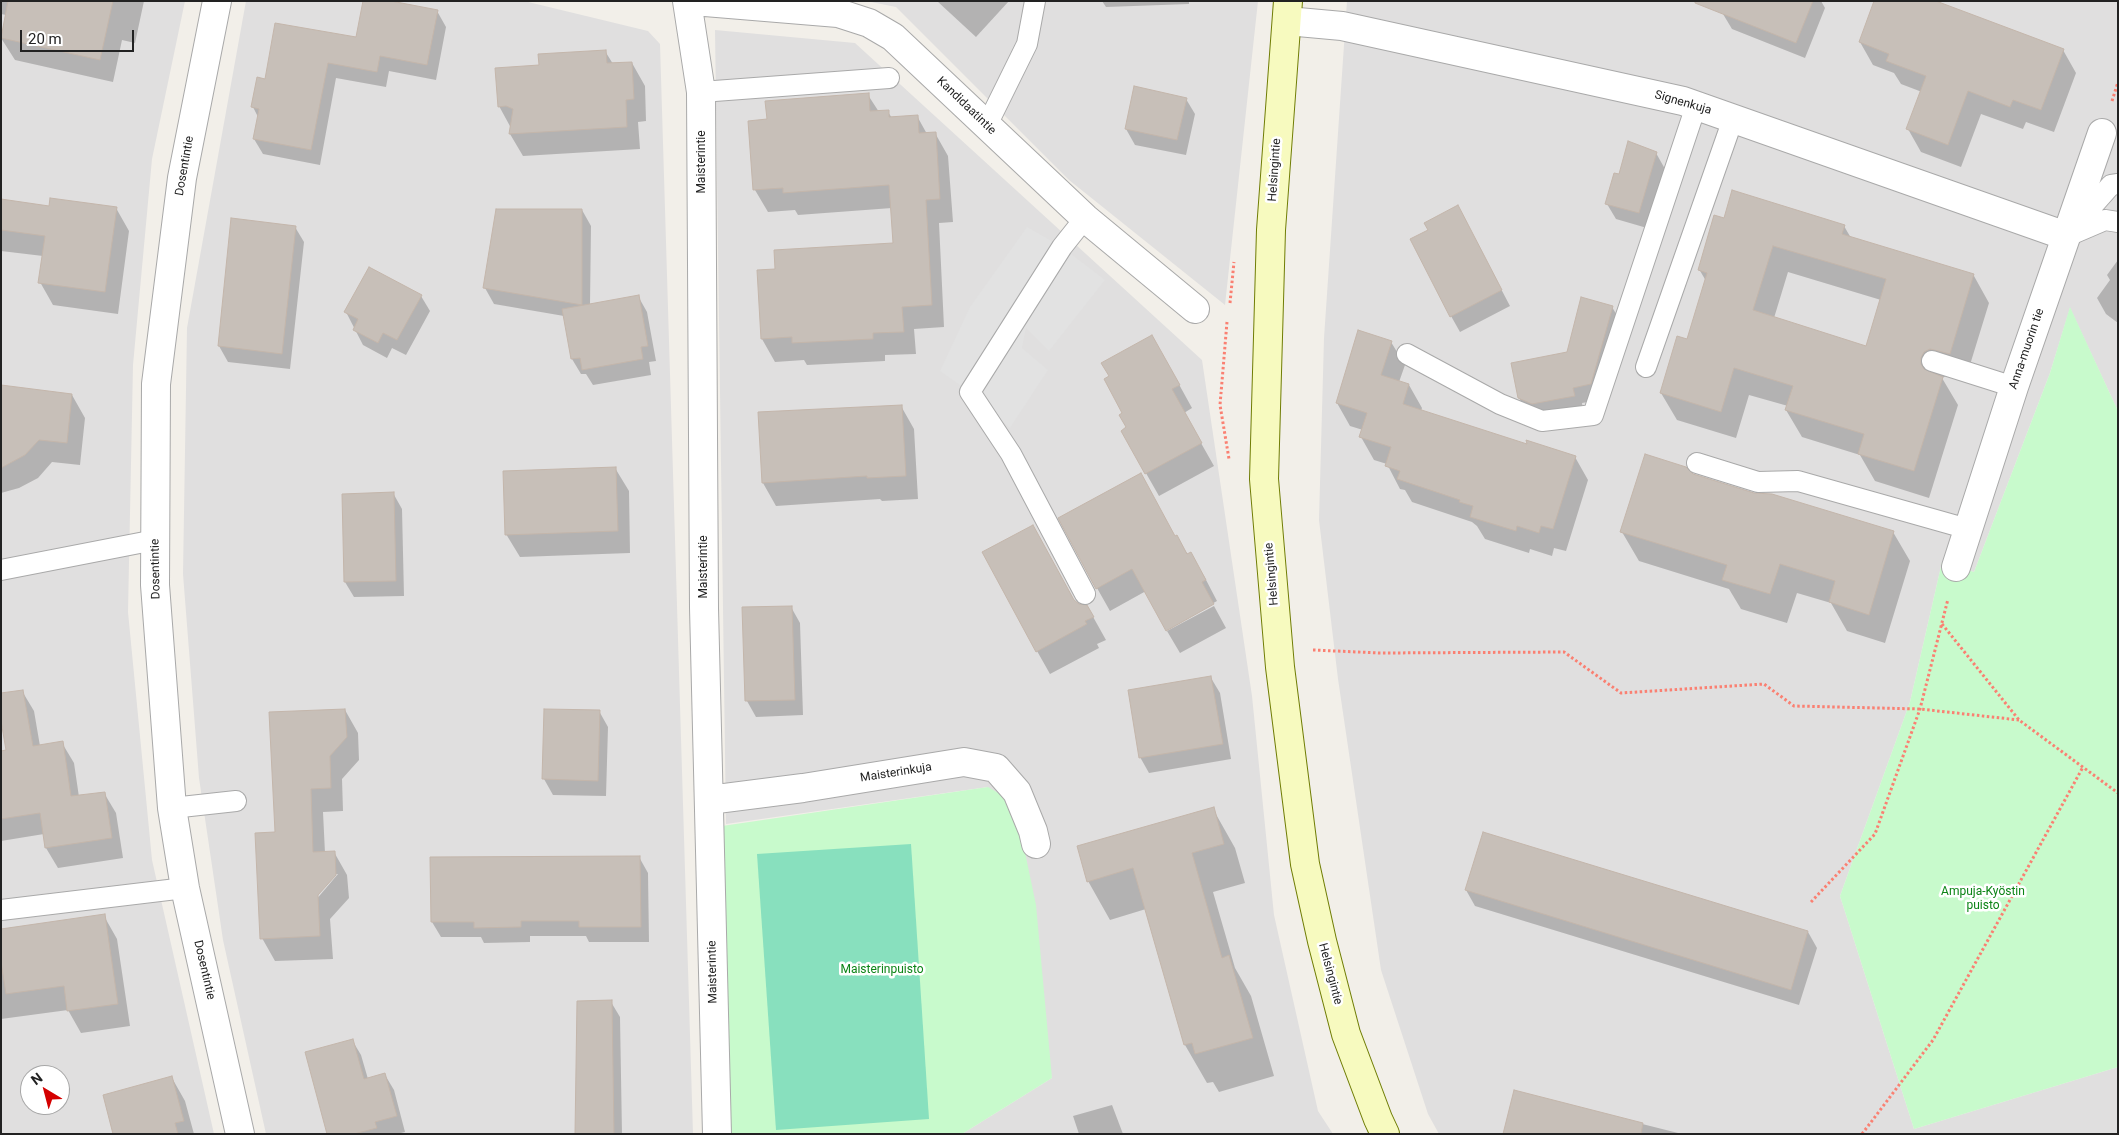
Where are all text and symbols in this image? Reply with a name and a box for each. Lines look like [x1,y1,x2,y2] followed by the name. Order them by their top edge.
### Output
[22,20,136,52] scale bar
[28,30,62,48] text: 20 m
[933,74,999,138] street label: Kandidaatintie
[1653,88,1713,118] street label: Signenkuja
[695,130,709,194] street label: Maisterintie
[173,135,197,197] street label: Dosentintie
[1266,138,1284,202] street label: Helsingintie
[2006,307,2048,391] street label: Anna-muorin tie
[697,535,711,599] street label: Maisterintie
[148,539,164,599] street label: Dosentintie
[1262,542,1282,606] street label: Helsingintie
[859,760,933,786] street label: Maisterinkuja
[1941,885,2025,913] park label: Ampuja-Kyöstin puisto
[190,939,218,1001] street label: Dosentintie
[705,940,721,1004] street label: Maisterintie
[1315,942,1345,1006] street label: Helsingintie
[840,963,924,977] park label: Maisterinpuisto
[20,1065,70,1115] north arrow
[28,1069,45,1088] text: N

